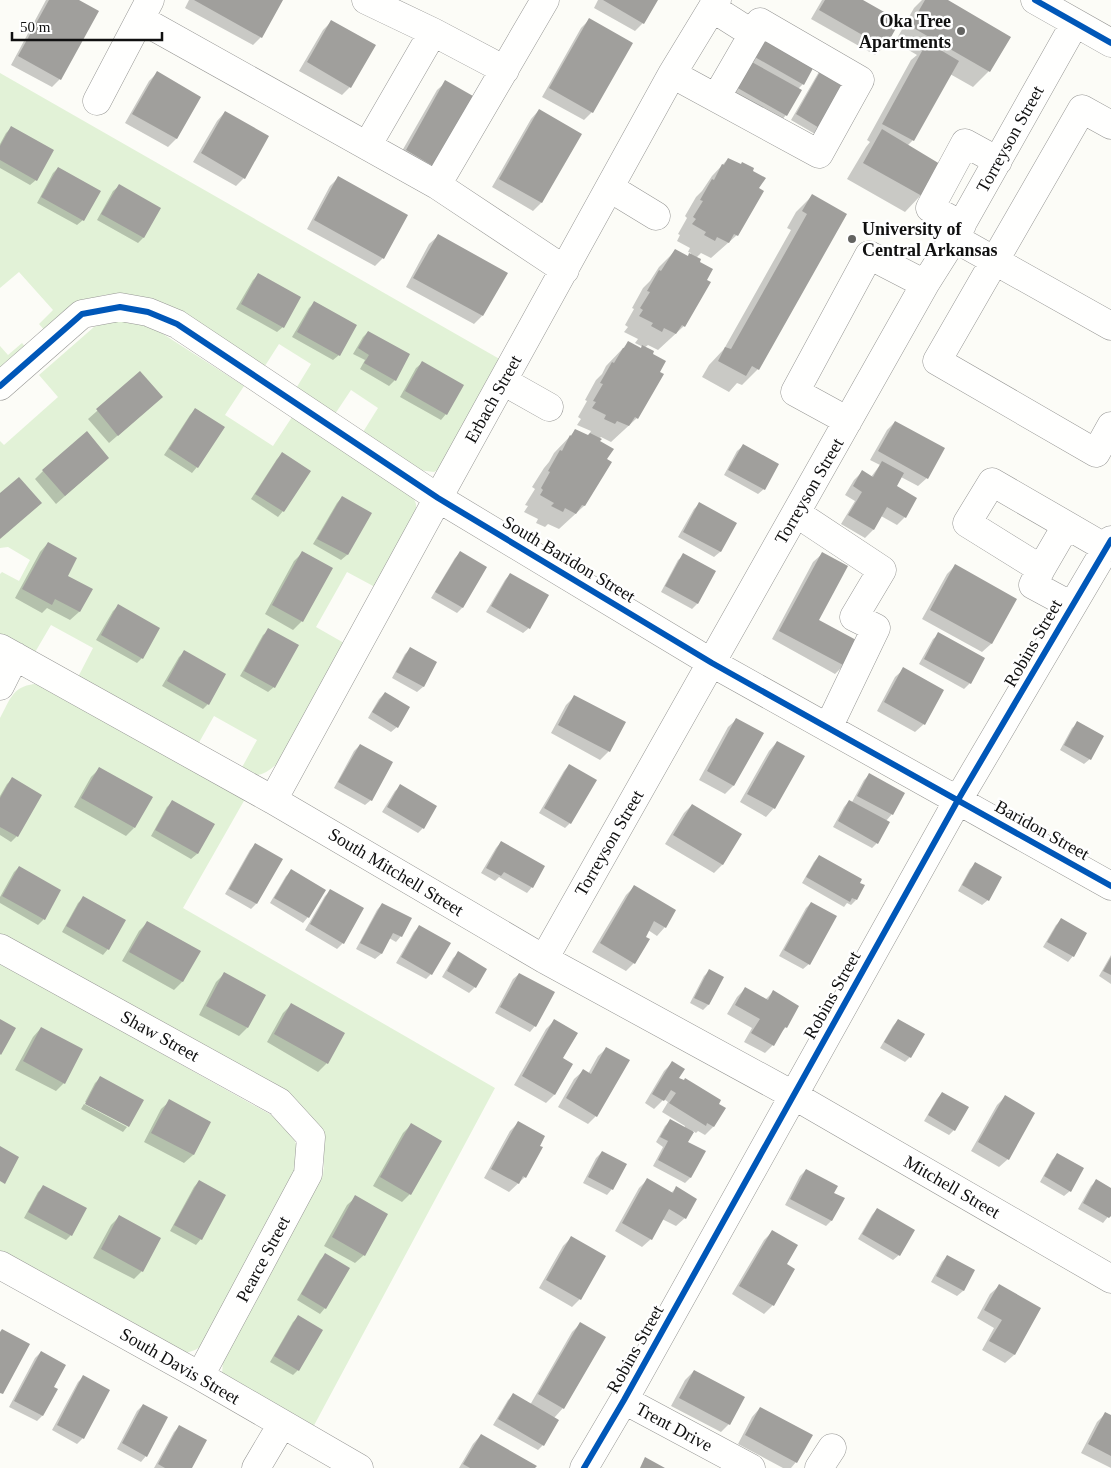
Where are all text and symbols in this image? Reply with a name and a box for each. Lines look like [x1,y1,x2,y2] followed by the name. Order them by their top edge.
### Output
[12,10,162,42] scale bar
[859,11,951,52] place label: Oka Tree Apartments
[20,19,51,35] text: 50 m
[955,25,967,37] marker: Oka Tree Apartments
[972,82,1048,196] street label: Torreyson Street
[862,219,998,260] place label: University of Central Arkansas
[846,233,858,245] marker: University of Central Arkansas
[461,352,525,446] street label: Erbach Street
[771,434,847,548] street label: Torreyson Street
[499,512,639,606] street label: South Baridon Street
[1000,596,1066,690] street label: Robins Street
[571,786,647,900] street label: Torreyson Street
[991,796,1093,864] street label: Baridon Street
[325,824,467,920] street label: South Mitchell Street
[800,948,864,1042] street label: Robins Street
[117,1006,203,1066] street label: Shaw Street
[900,1151,1004,1223] street label: Mitchell Street
[232,1213,294,1305] street label: Pearce Street
[603,1302,667,1396] street label: Robins Street
[117,1324,243,1408] street label: South Davis Street
[632,1398,716,1456] street label: Trent Drive

